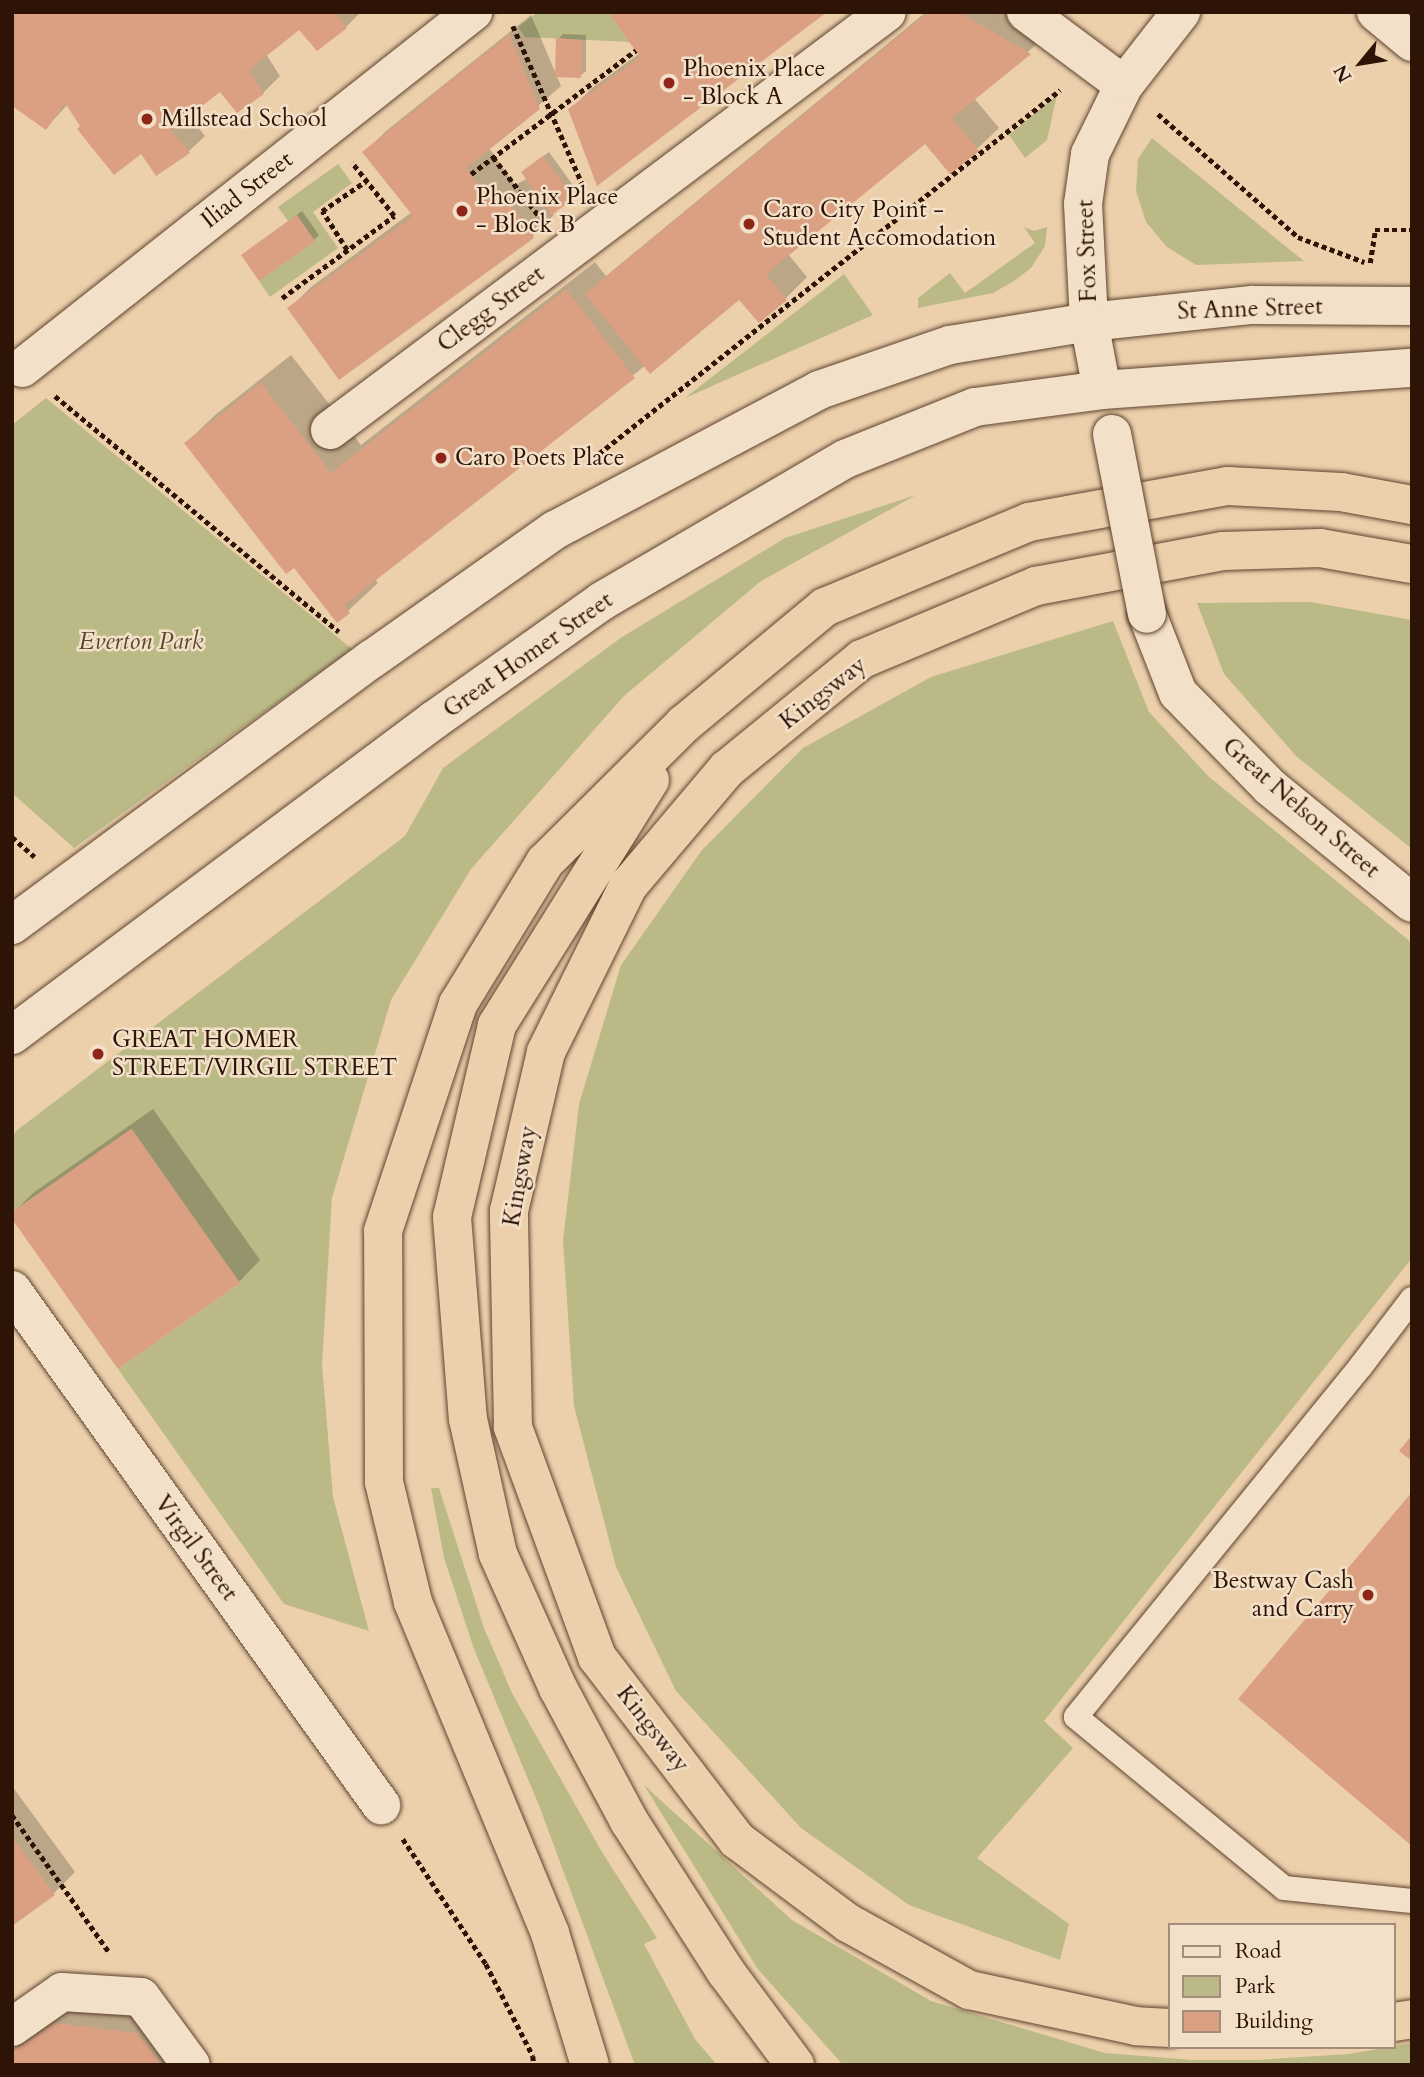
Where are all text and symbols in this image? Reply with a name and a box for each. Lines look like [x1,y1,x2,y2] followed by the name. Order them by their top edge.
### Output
[1326,28,1396,98] north arrow
[683,55,826,111] place label: Phoenix Place - Block A
[1327,60,1358,87] text: N
[661,75,677,91] marker: Phoenix Place - Block A
[161,105,327,133] place label: Millstead School
[139,111,155,127] marker: Millstead School
[195,145,299,235] street label: Iliad Street
[476,183,618,239] place label: Phoenix Place - Block B
[763,196,996,252] place label: Caro City Point - Student Accomodation
[1071,199,1103,303] street label: Fox Street
[454,203,470,219] marker: Phoenix Place - Block B
[741,216,757,232] marker: Caro City Point - Student Accomodation
[432,259,550,359] street label: Clegg Street
[1177,292,1323,326] street label: St Anne Street
[455,444,625,472] place label: Caro Poets Place
[433,450,449,466] marker: Caro Poets Place
[438,586,618,724] street label: Great Homer Street
[79,628,203,656] park label: Everton Park
[774,650,872,736] street label: Kingsway
[1216,732,1386,884] street label: Great Nelson Street
[112,1026,397,1082] place label: GREAT HOMER STREET/VIRGIL STREET
[90,1046,106,1062] marker: GREAT HOMER STREET/VIRGIL STREET
[497,1123,543,1229] street label: Kingsway
[148,1490,244,1606] street label: Virgil Street
[1213,1567,1354,1623] place label: Bestway Cash and Carry
[1360,1587,1376,1603] marker: Bestway Cash and Carry
[610,1680,696,1778] street label: Kingsway
[1168,1923,1396,2049] legend
[1235,1937,1281,1966] text: Road
[1235,1972,1275,2001] text: Park
[1235,2007,1313,2036] text: Building

